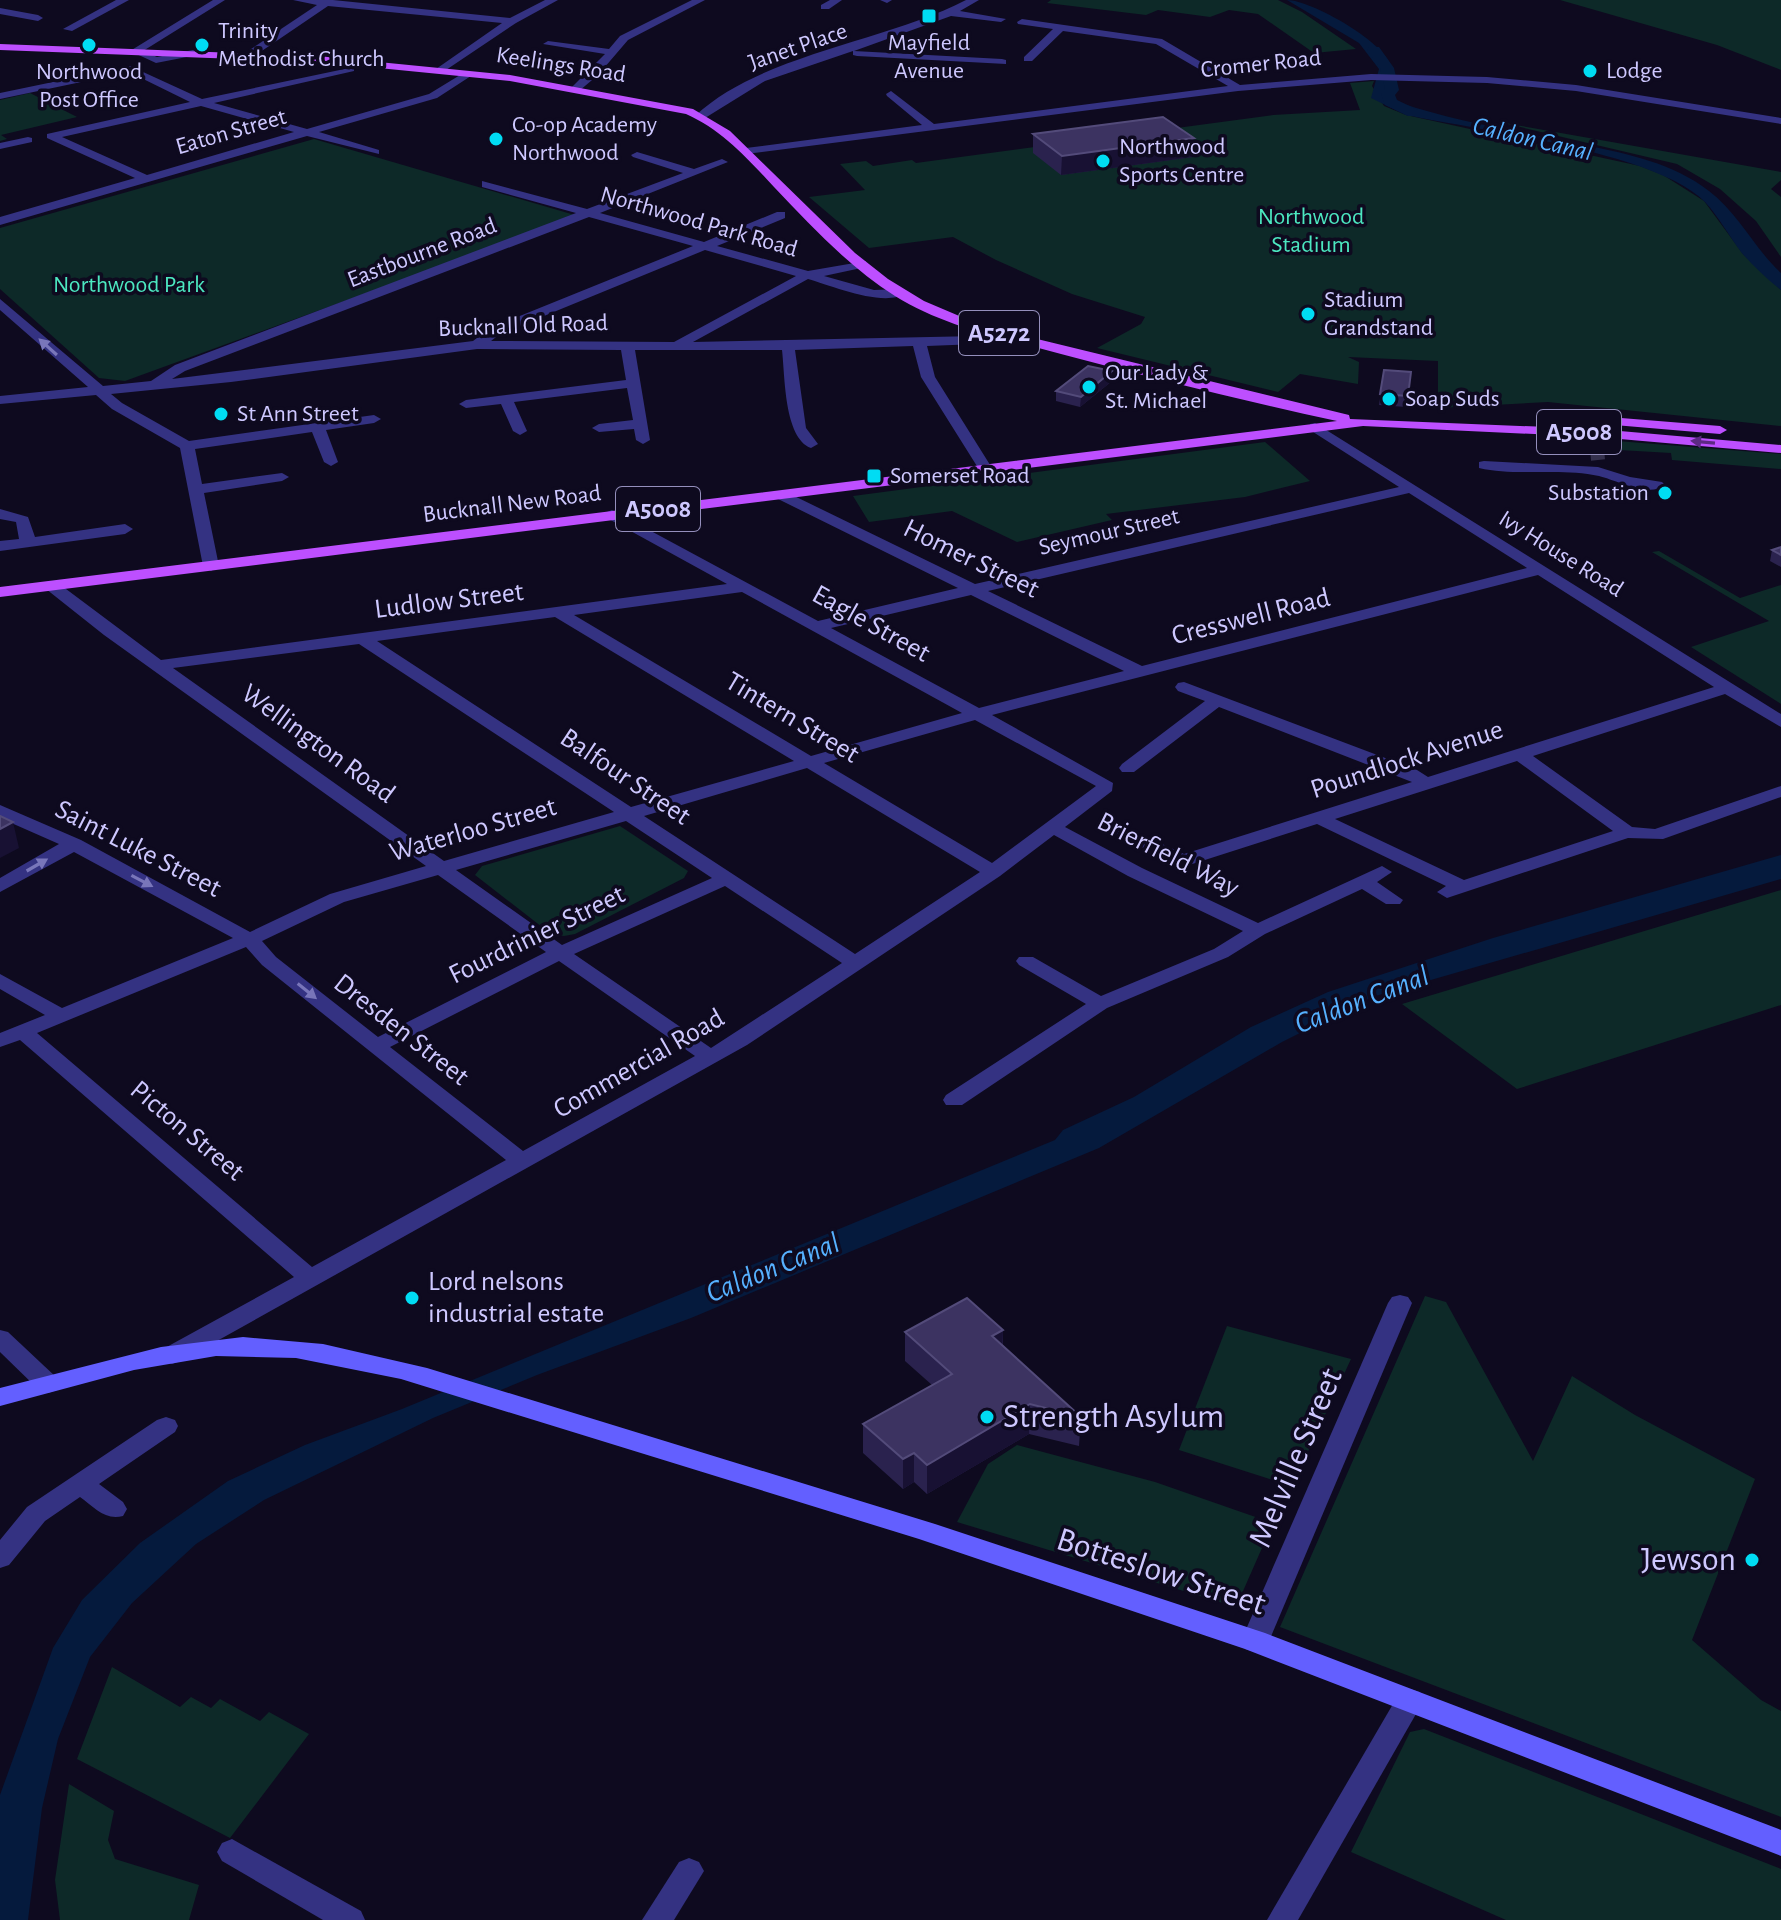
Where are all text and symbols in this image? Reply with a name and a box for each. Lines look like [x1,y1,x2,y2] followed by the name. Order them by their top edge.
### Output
[920,7,938,25] marker: Mayfield Avenue
[218,19,385,71] place label: Trinity Methodist Church
[746,19,850,75] street label: Janet Place
[888,31,970,83] place label: Mayfield Avenue
[80,36,98,54] marker: Northwood Post Office
[193,36,211,54] marker: Trinity Methodist Church
[494,43,628,87] street label: Keelings Road
[1200,46,1322,82] street label: Cromer Road
[1606,59,1663,83] place label: Lodge
[36,60,142,112] place label: Northwood Post Office
[1581,62,1599,80] marker: Lodge
[173,105,289,159] street label: Eaton Street
[512,113,657,165] place label: Co-op Academy Northwood
[1470,113,1596,165] water label: Caldon Canal
[487,130,505,148] marker: Co-op Academy Northwood
[1119,135,1244,187] place label: Northwood Sports Centre
[1094,152,1112,170] marker: Northwood Sports Centre
[598,182,800,262] street label: Northwood Park Road
[1258,205,1364,257] park label: Northwood Stadium
[344,214,500,292] street label: Eastbourne Road
[53,273,205,297] park label: Northwood Park
[1324,288,1433,340] place label: Stadium Grandstand
[1299,305,1317,323] marker: Stadium Grandstand
[438,311,608,341] street label: Bucknall Old Road
[959,311,1039,355] road number: A5272
[39,338,58,356] one-way arrow
[1105,361,1209,413] place label: Our Lady & St. Michael
[1080,378,1098,396] marker: Our Lady & St. Michael
[1405,387,1500,411] place label: Soap Suds
[1380,390,1398,408] marker: Soap Suds
[237,402,359,426] place label: St Ann Street
[212,405,230,423] marker: St Ann Street
[1537,410,1621,454] road number: A5008
[1690,436,1715,449] one-way arrow
[890,464,1030,488] place label: Somerset Road
[865,467,883,485] marker: Somerset Road
[421,481,603,527] street label: Bucknall New Road
[1548,481,1649,505] place label: Substation
[1656,484,1674,502] marker: Substation
[616,487,700,531] road number: A5008
[1036,504,1182,560] street label: Seymour Street
[1495,506,1627,602] street label: Ivy House Road
[899,514,1043,604] street label: Homer Street
[373,578,525,624] street label: Ludlow Street
[807,580,935,668] street label: Eagle Street
[1169,584,1333,650] street label: Cresswell Road
[720,667,864,769] street label: Tintern Street
[236,679,400,809] street label: Wellington Road
[1307,716,1507,804] street label: Poundlock Avenue
[555,723,695,831] street label: Balfour Street
[387,793,560,867] street label: Waterloo Street
[51,795,226,903] street label: Saint Luke Street
[1093,807,1243,903] street label: Brierfield Way
[26,858,48,872] one-way arrow
[131,875,154,888] one-way arrow
[445,880,629,990] street label: Fourdrinier Street
[1291,961,1433,1039] water label: Caldon Canal
[328,969,474,1091] street label: Dresden Street
[296,982,316,999] one-way arrow
[549,1004,729,1124] street label: Commercial Road
[125,1076,249,1186] street label: Picton Street
[702,1228,844,1308] water label: Caldon Canal
[428,1268,604,1328] place label: Lord nelsons industrial estate
[403,1289,421,1307] marker: Lord nelsons industrial estate
[1243,1363,1349,1553] street label: Melville Street
[1003,1400,1224,1434] place label: Strength Asylum
[978,1408,996,1426] marker: Strength Asylum
[1052,1522,1270,1622] street label: Botteslow Street
[1641,1543,1736,1577] place label: Jewson
[1743,1551,1761,1569] marker: Jewson

